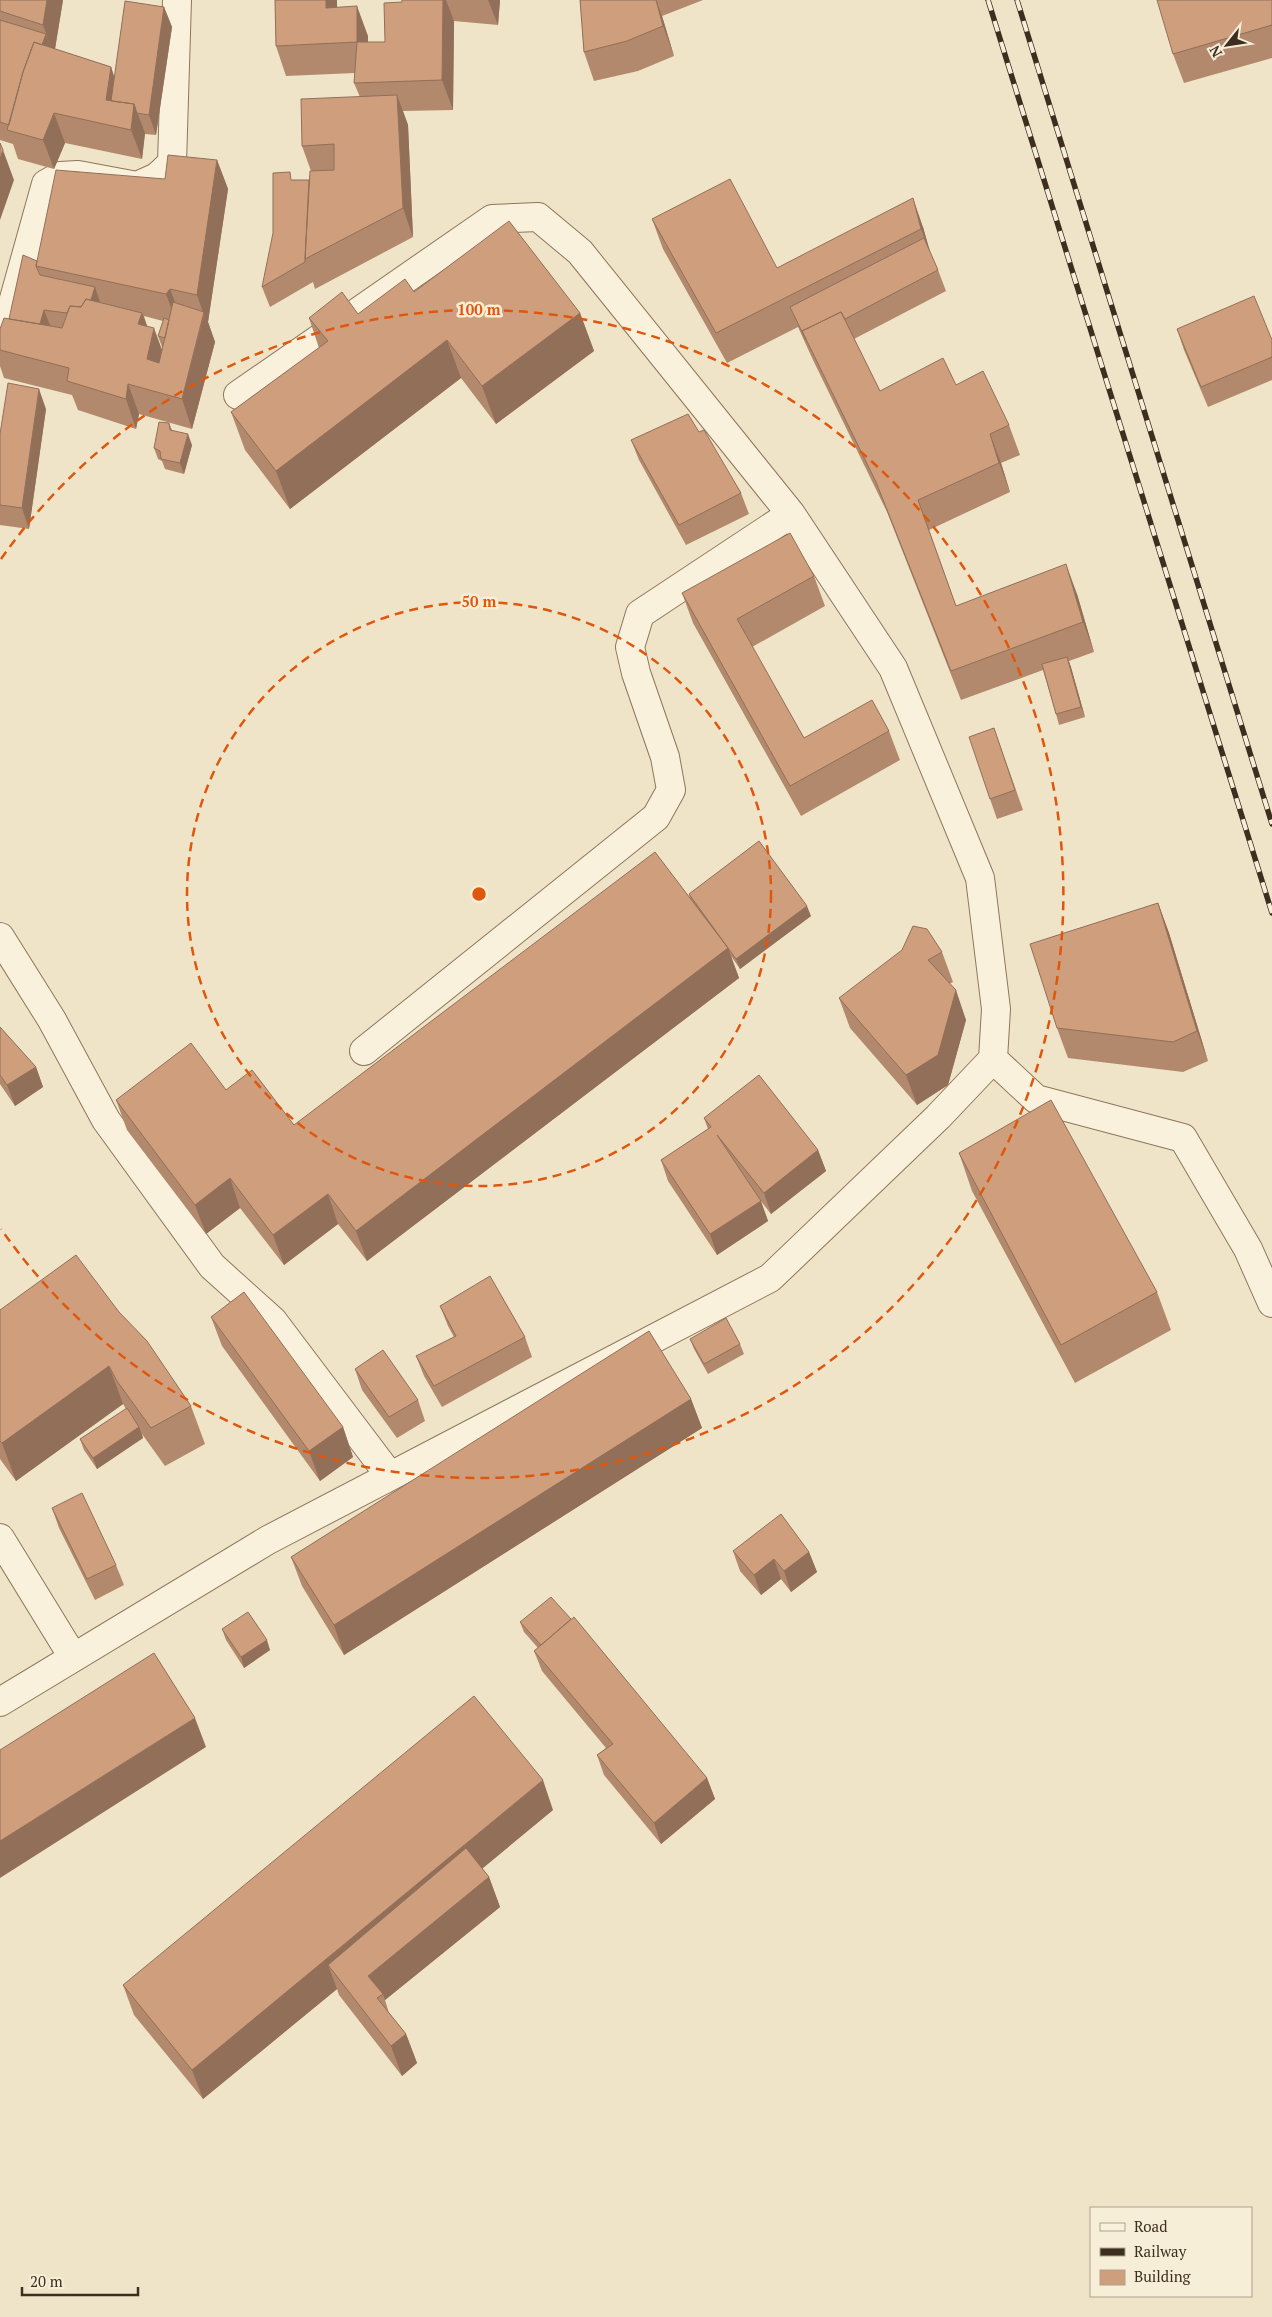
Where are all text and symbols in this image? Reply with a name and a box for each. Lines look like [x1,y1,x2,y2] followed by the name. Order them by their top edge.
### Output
[1202,20,1252,70] north arrow
[1204,42,1226,61] text: N
[457,299,501,319] text: 100 m
[462,591,497,611] text: 50 m
[470,885,488,903] centre of rings
[1090,2207,1252,2297] legend
[1134,2216,1167,2236] text: Road
[1134,2241,1187,2261] text: Railway
[22,2264,139,2296] scale bar
[1134,2266,1192,2286] text: Building
[30,2271,63,2291] text: 20 m

